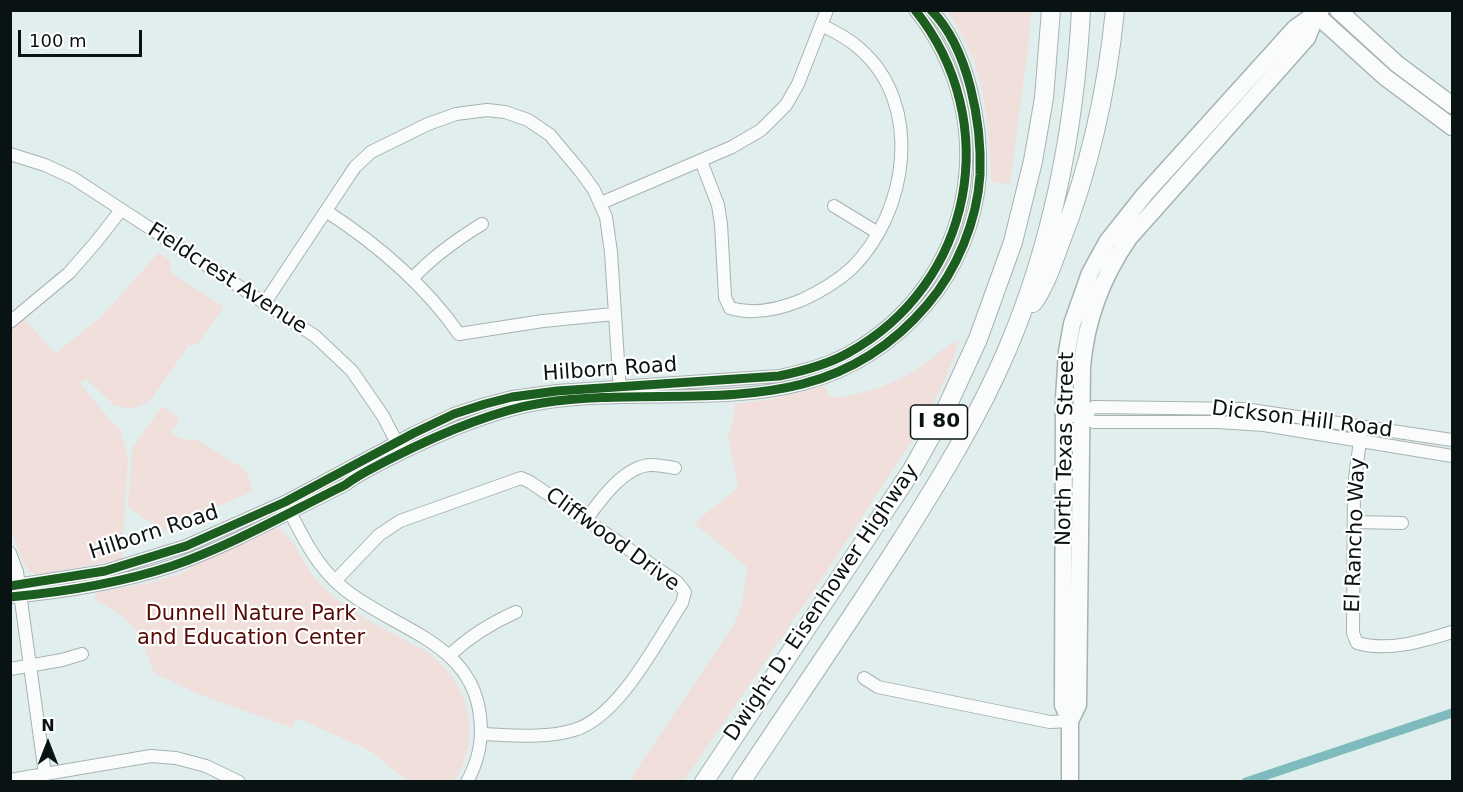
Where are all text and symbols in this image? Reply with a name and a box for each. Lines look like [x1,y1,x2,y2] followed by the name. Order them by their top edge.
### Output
[21,18,146,56] scale bar
[29,30,87,51] text: 100 m
[143,218,311,340] street label: Fieldcrest Avenue
[1052,352,1080,546] street label: North Texas Street
[542,353,678,387] street label: Hilborn Road
[1210,396,1394,444] street label: Dickson Hill Road
[910,405,968,439] road number: I 80
[1341,457,1371,613] street label: El Rancho Way
[720,460,924,746] street label: Dwight D. Eisenhower Highway
[540,483,684,597] street label: Cliffwood Drive
[86,500,222,566] street label: Hilborn Road
[137,602,365,652] park label: Dunnell Nature Park and Education Center
[18,714,78,774] north arrow
[41,716,55,735] text: N

